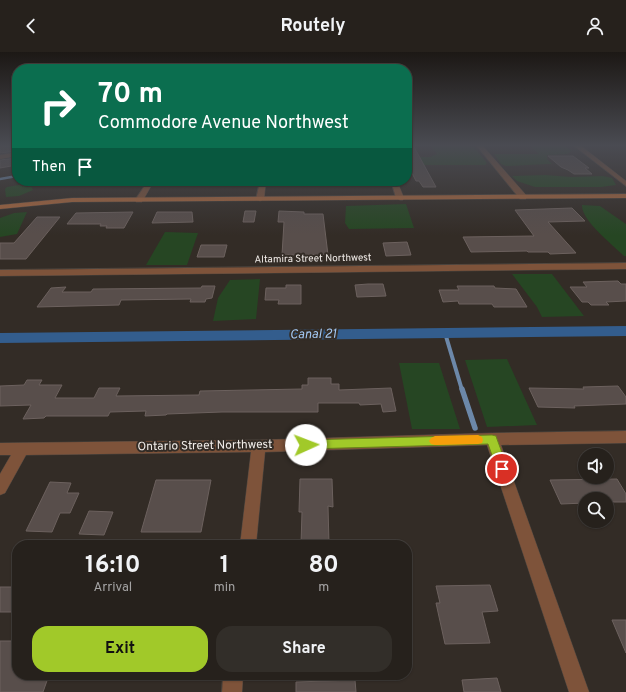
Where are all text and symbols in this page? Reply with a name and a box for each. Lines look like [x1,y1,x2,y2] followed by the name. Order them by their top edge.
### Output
[20,15,42,37] icon: back
[280,15,346,38] text: Routely
[584,15,606,37] icon: person
[98,77,163,113] text: 70 m
[32,80,84,132] icon: right
[98,112,349,135] text: Commodore Avenue Northwest
[74,156,96,178] icon: arrive
[32,158,66,177] text: Then
[254,251,372,267] street label: Altamira Street Northwest
[290,327,337,343] water label: Canal 21
[285,424,327,466] position arrow
[137,437,273,455] street label: Ontario Street Northwest
[578,448,614,528] map controls
[578,448,614,484] button: sound
[485,452,519,486] pin
[491,458,513,480] icon: arrive
[578,492,614,528] button: search
[85,551,141,581] text: 16:10
[220,551,229,581] text: 1
[308,551,339,581] text: 80
[93,580,132,596] text: Arrival
[214,580,235,596] text: min
[318,580,329,596] text: m
[32,626,208,672] button: Exit
[216,626,392,672] button: Share

